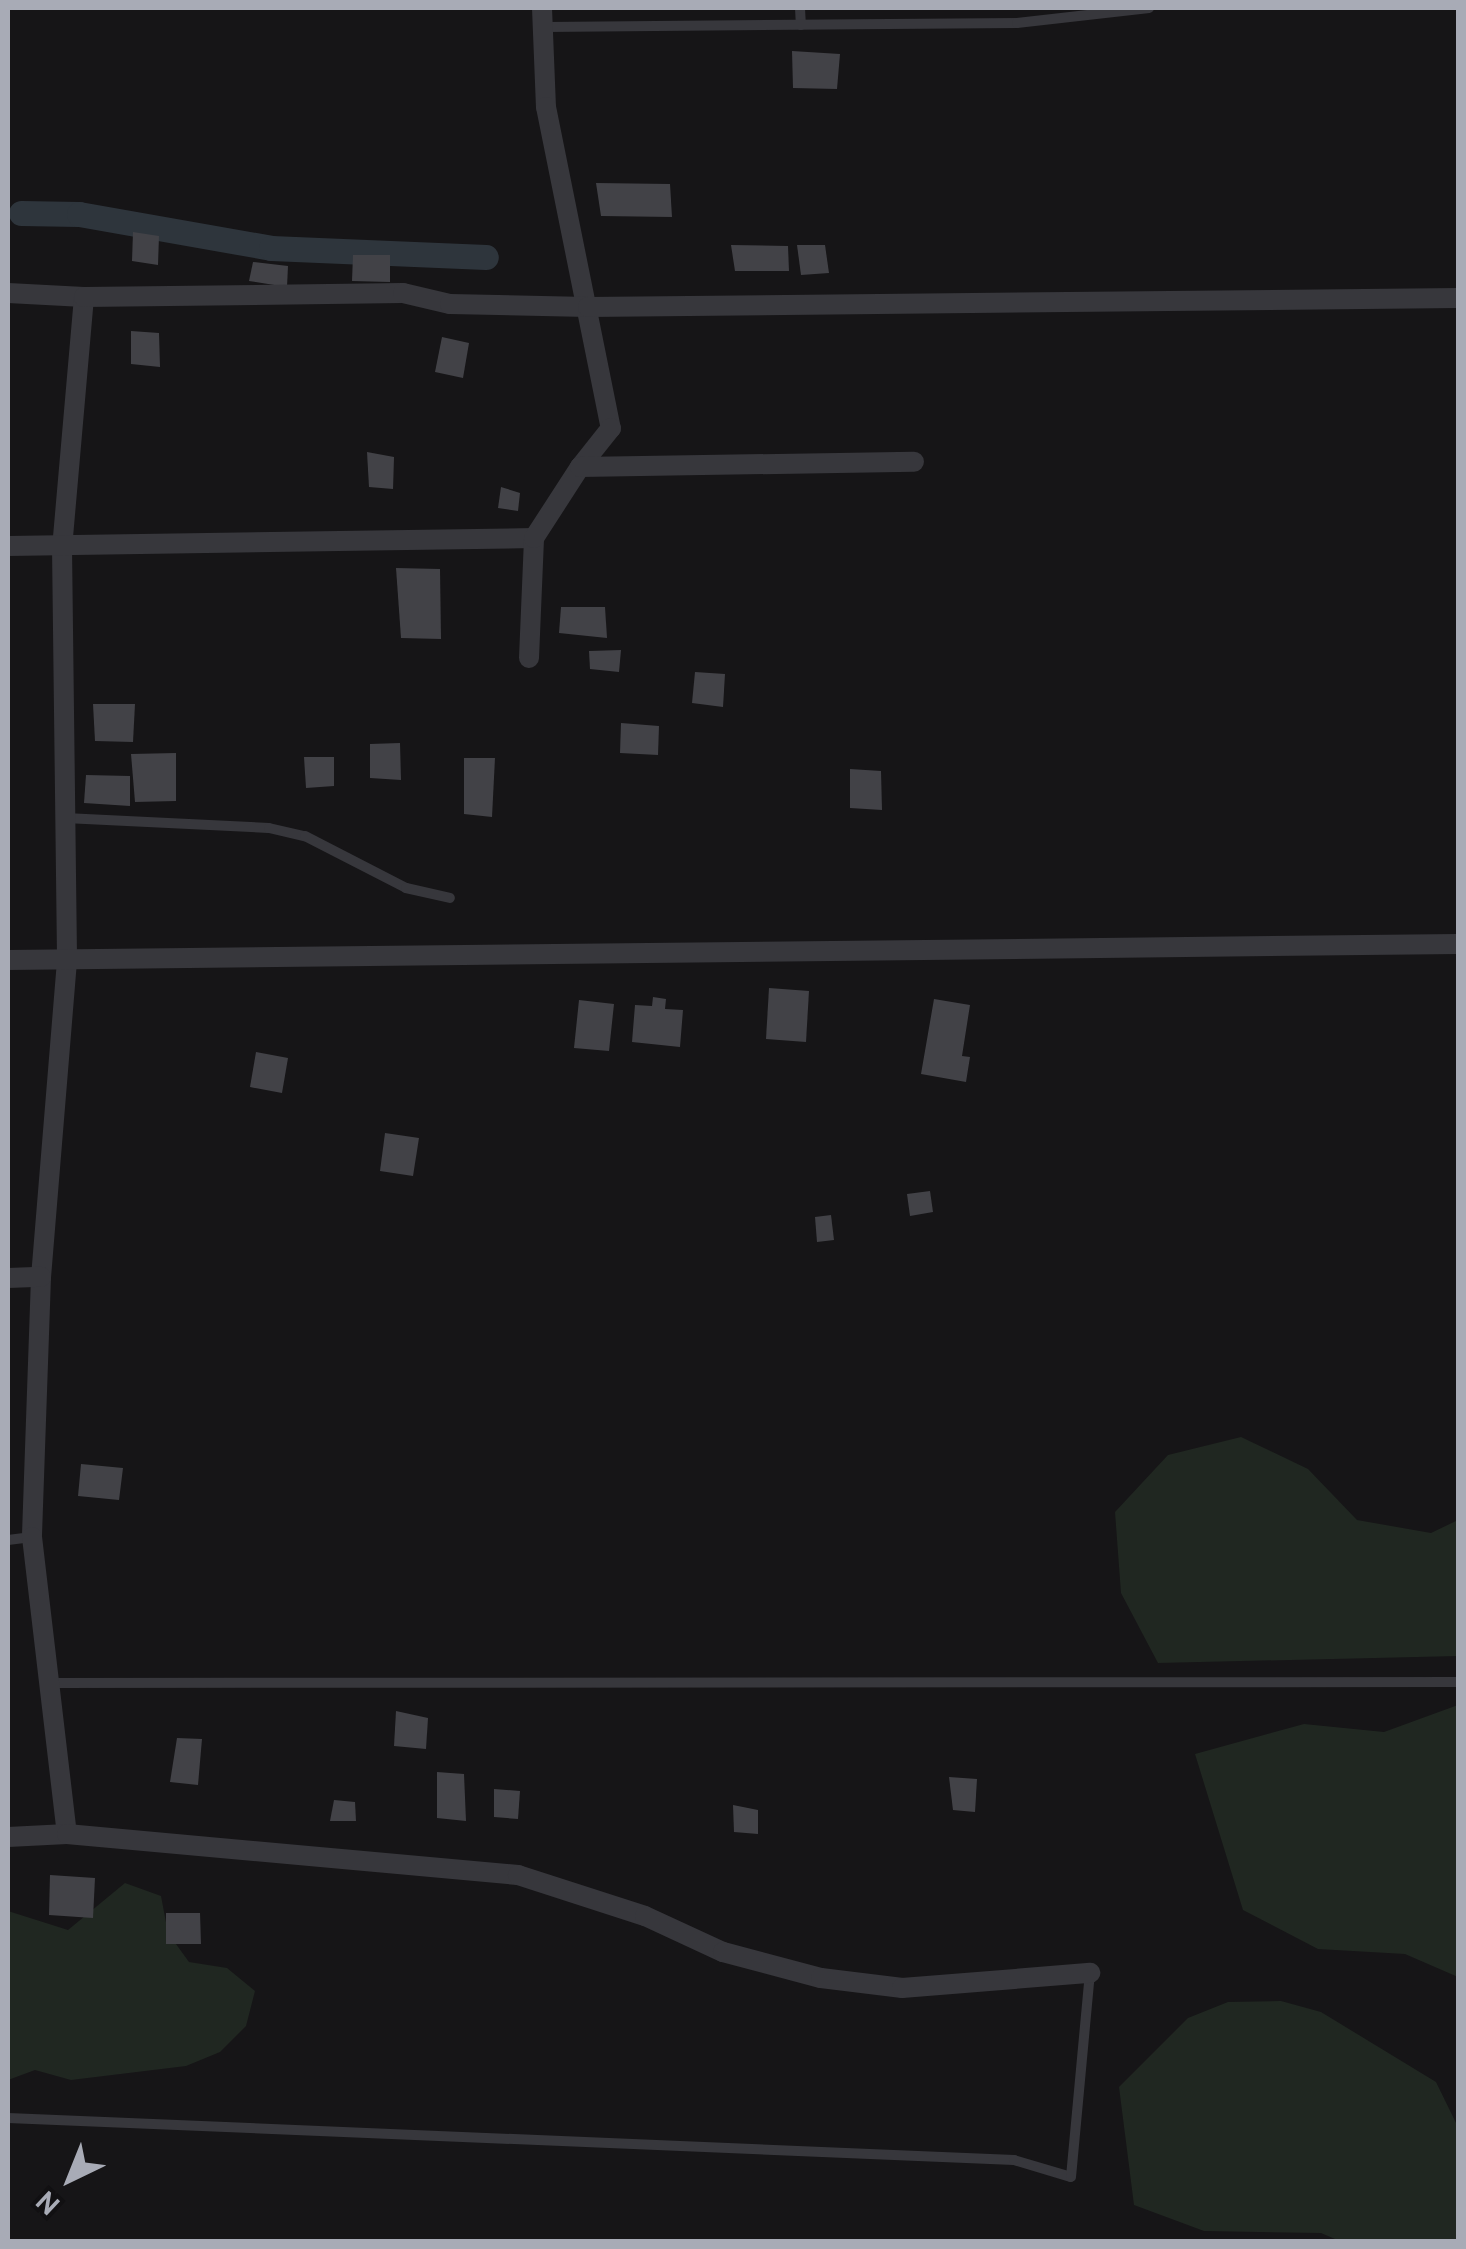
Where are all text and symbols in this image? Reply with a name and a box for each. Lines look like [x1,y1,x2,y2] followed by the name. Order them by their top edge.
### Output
[20,2129,120,2229] north arrow
[30,2181,69,2221] text: N

